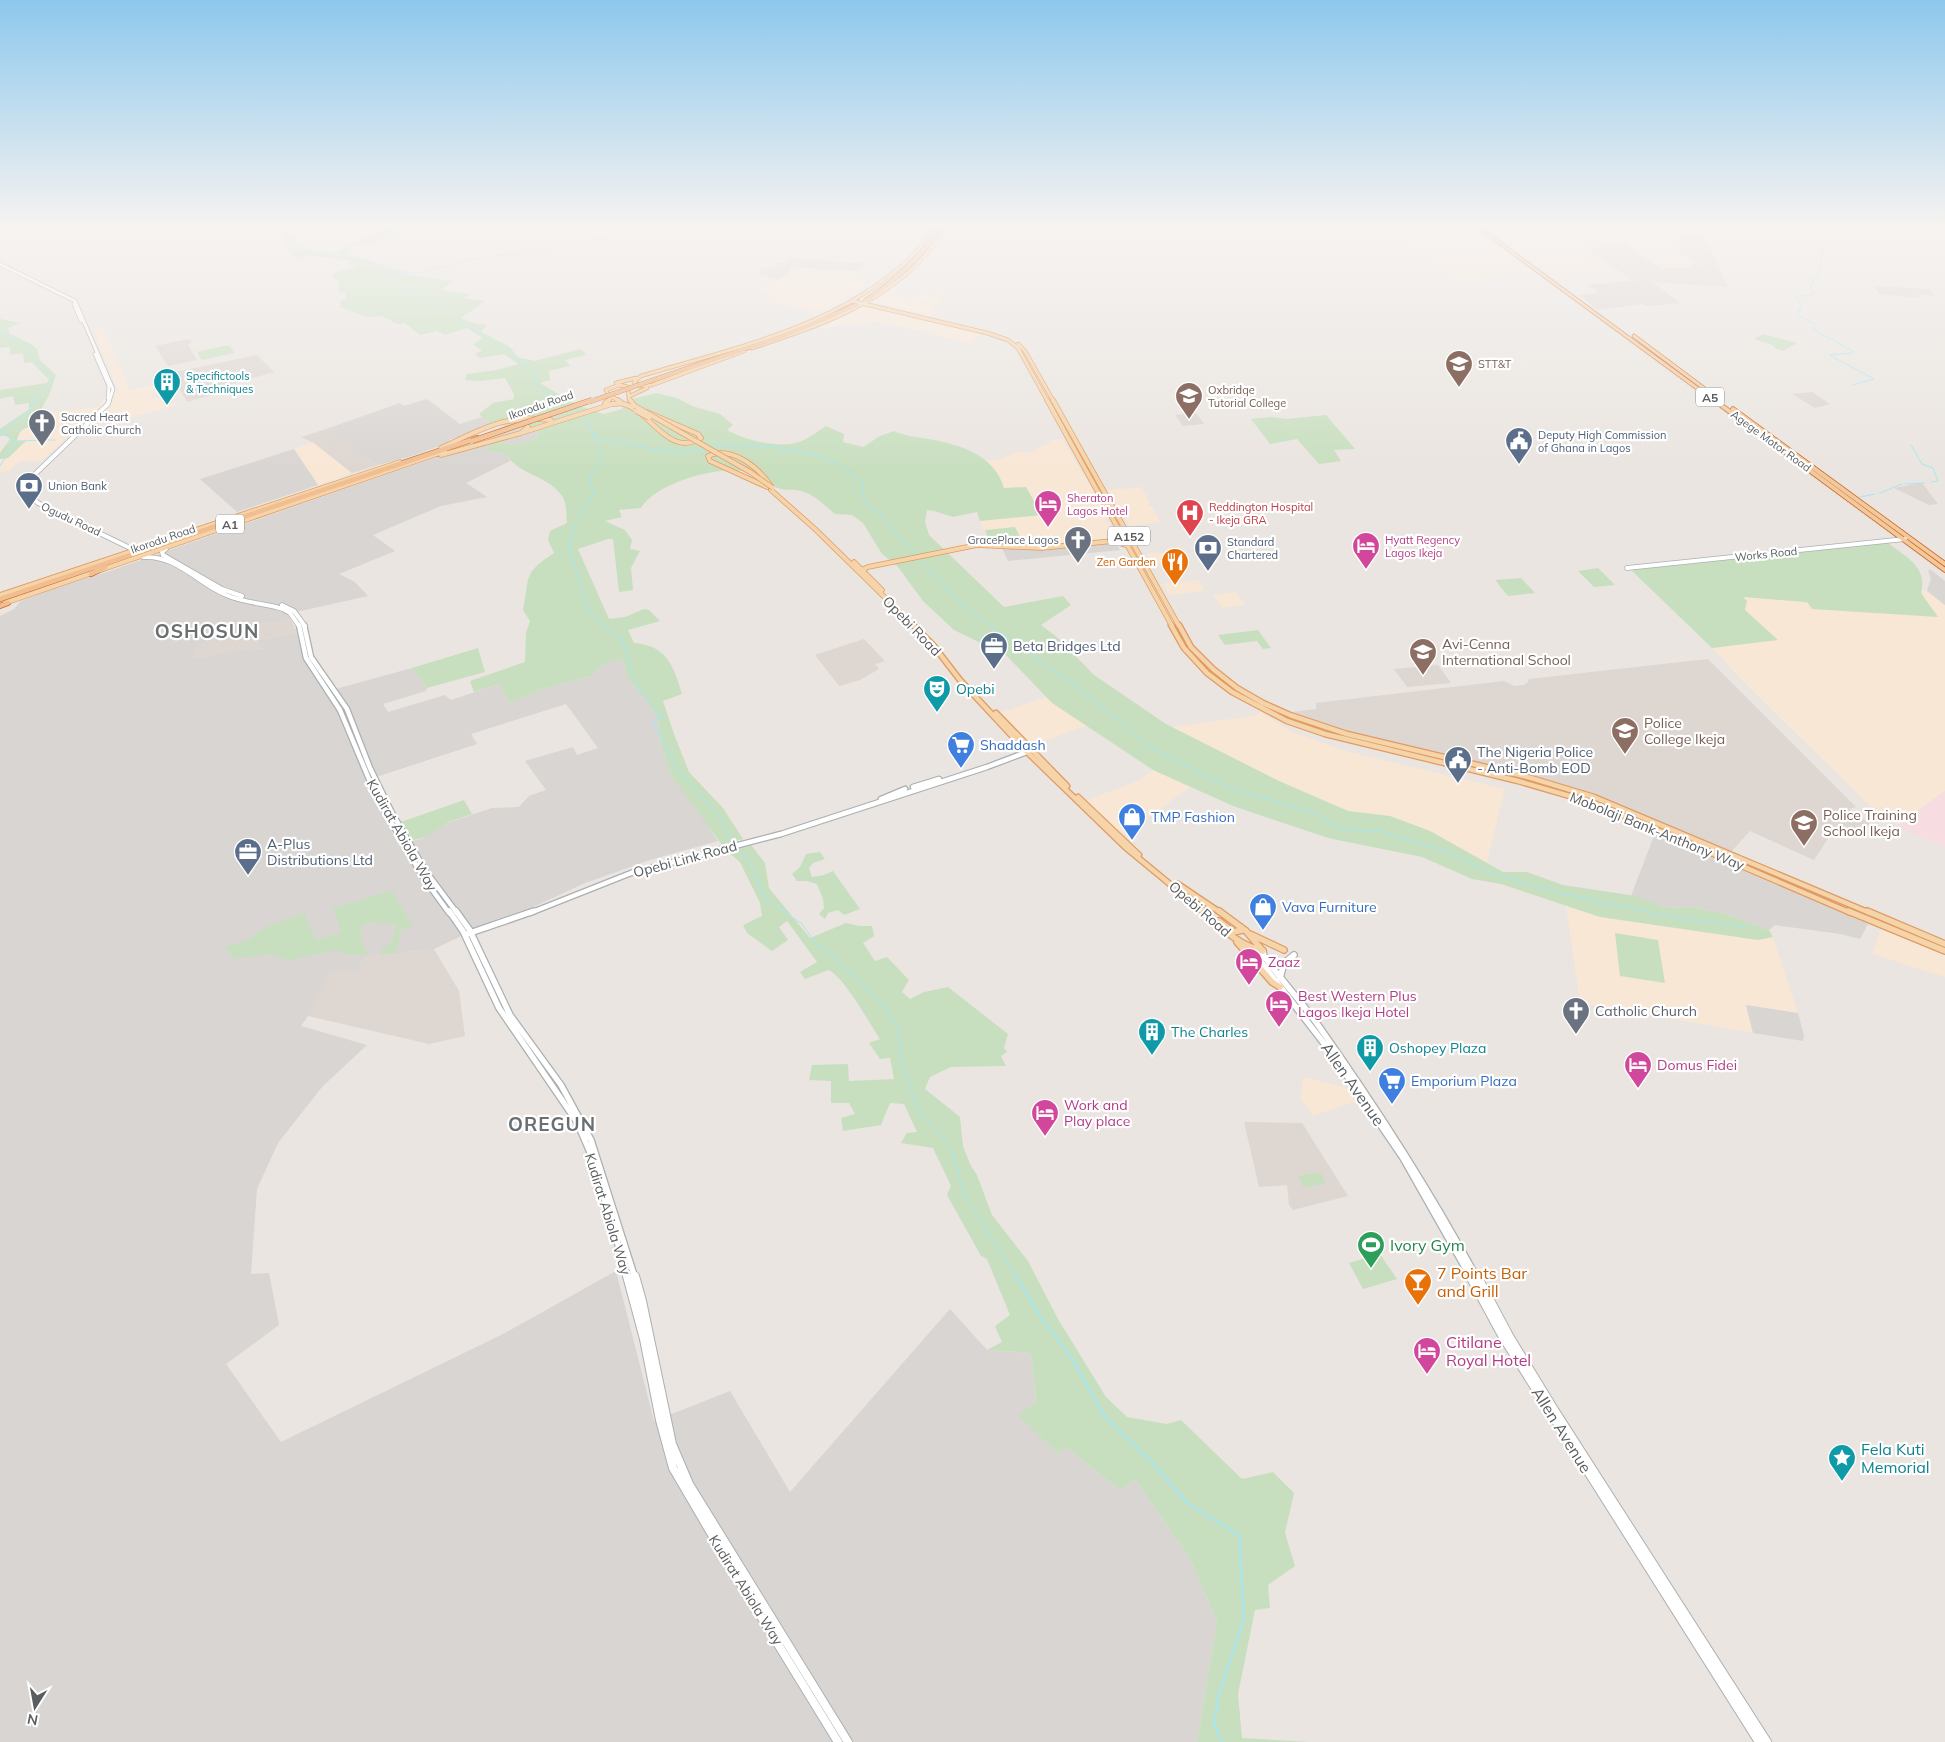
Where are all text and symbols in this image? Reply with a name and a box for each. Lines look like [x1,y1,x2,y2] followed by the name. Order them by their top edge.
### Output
[1444,349,1474,388] school or university icon: STT&T
[1478,357,1512,371] place label: STT&T
[152,367,182,406] building icon: Specifictools & Techniques
[186,369,253,396] place label: Specifictools & Techniques
[1174,381,1204,420] school or university icon: Oxbridge Tutorial College
[1208,383,1286,410] place label: Oxbridge Tutorial College
[507,387,575,423] street label: Ikorodu Road
[1696,388,1724,407] road number: A5
[1728,407,1814,475] street label: Agege Motor Road
[27,408,57,447] church icon: Sacred Heart Catholic Church
[61,410,141,437] place label: Sacred Heart Catholic Church
[1504,426,1534,465] public building icon: Deputy High Commission of Ghana in Lagos
[1538,428,1666,455] place label: Deputy High Commission of Ghana in Lagos
[14,471,44,510] bank icon: Union Bank
[48,479,107,493] place label: Union Bank
[1033,489,1063,528] hotel icon: Sheraton Lagos Hotel
[1067,491,1128,518] place label: Sheraton Lagos Hotel
[1175,498,1205,537] hospital icon: Reddington Hospital - Ikeja GRA
[39,499,103,539] street label: Ogudu Road
[1209,500,1313,527] place label: Reddington Hospital - Ikeja GRA
[216,514,244,534] road number: A1
[129,521,197,557] street label: Ikorodu Road
[1063,525,1093,564] church icon: GracePlace Lagos
[1108,526,1150,546] road number: A152
[1351,531,1381,570] hotel icon: Hyatt Regency Lagos Ikeja
[968,533,1059,547] place label: GracePlace Lagos
[1193,533,1223,572] bank icon: Standard Chartered
[1385,533,1460,560] place label: Hyatt Regency Lagos Ikeja
[1227,535,1278,562] place label: Standard Chartered
[1734,544,1798,564] street label: Works Road
[1160,547,1190,586] restaurant icon: Zen Garden
[1097,555,1156,569] place label: Zen Garden
[879,592,945,660] street label: Opebi Road
[155,619,259,643] district label: OSHOSUN
[979,631,1009,670] office icon: Beta Bridges Ltd
[1442,635,1571,669] place label: Avi-Cenna International School
[1013,637,1121,655] place label: Beta Bridges Ltd
[1408,637,1438,676] school or university icon: Avi-Cenna International School
[922,674,952,713] theatre icon: Opebi
[956,680,995,698] place label: Opebi
[1644,714,1725,748] place label: Police College Ikeja
[1610,716,1640,755] school or university icon: Police College Ikeja
[946,730,976,769] supermarket icon: Shaddash
[980,736,1046,754] place label: Shaddash
[1477,743,1593,777] place label: The Nigeria Police - Anti-Bomb EOD
[1443,745,1473,784] public building icon: The Nigeria Police - Anti-Bomb EOD
[363,776,442,895] street label: Kudirat Abiola Way
[1567,788,1747,874] street label: Mobolaji Bank-Anthony Way
[1117,802,1147,841] shop icon: TMP Fashion
[1823,806,1917,840] place label: Police Training School Ikeja
[1151,808,1235,826] place label: TMP Fashion
[1789,808,1819,847] school or university icon: Police Training School Ikeja
[267,835,373,869] place label: A-Plus Distributions Ltd
[233,837,263,876] office icon: A-Plus Distributions Ltd
[631,837,739,881] street label: Opebi Link Road
[1165,877,1235,941] street label: Opebi Road
[1248,892,1278,931] shop icon: Vava Furniture
[1282,898,1377,916] place label: Vava Furniture
[1234,947,1264,986] hotel icon: Zaaz
[1268,953,1300,971] place label: Zaaz
[1298,987,1417,1021] place label: Best Western Plus Lagos Ikeja Hotel
[1264,989,1294,1028] hotel icon: Best Western Plus Lagos Ikeja Hotel
[1561,996,1591,1035] church icon: Catholic Church
[1595,1002,1697,1020] place label: Catholic Church
[1137,1017,1167,1056] building icon: The Charles
[1171,1023,1248,1041] place label: The Charles
[1355,1033,1385,1072] building icon: Oshopey Plaza
[1317,1038,1389,1130] street label: Allen Avenue
[1389,1039,1486,1057] place label: Oshopey Plaza
[1623,1050,1653,1089] hotel icon: Domus Fidei
[1657,1056,1737,1074] place label: Domus Fidei
[1377,1066,1407,1105] supermarket icon: Emporium Plaza
[1411,1072,1517,1090] place label: Emporium Plaza
[1064,1096,1130,1130] place label: Work and Play place
[1030,1098,1060,1137] hotel icon: Work and Play place
[508,1112,596,1136] district label: OREGUN
[581,1151,635,1278] street label: Kudirat Abiola Way
[1356,1230,1386,1269] sports icon: Ivory Gym
[1390,1235,1465,1255] place label: Ivory Gym
[1437,1263,1527,1301] place label: 7 Points Bar and Grill
[1403,1267,1433,1306] bar icon: 7 Points Bar and Grill
[1446,1332,1531,1370] place label: Citilane Royal Hotel
[1412,1336,1442,1375] hotel icon: Citilane Royal Hotel
[1528,1383,1596,1477] street label: Allen Avenue
[1861,1439,1930,1477] place label: Fela Kuti Memorial
[1827,1443,1857,1482] place icon: Fela Kuti Memorial
[705,1532,787,1649] street label: Kudirat Abiola Way
[10,1682,60,1732] north arrow
[26,1710,39,1730] text: N

